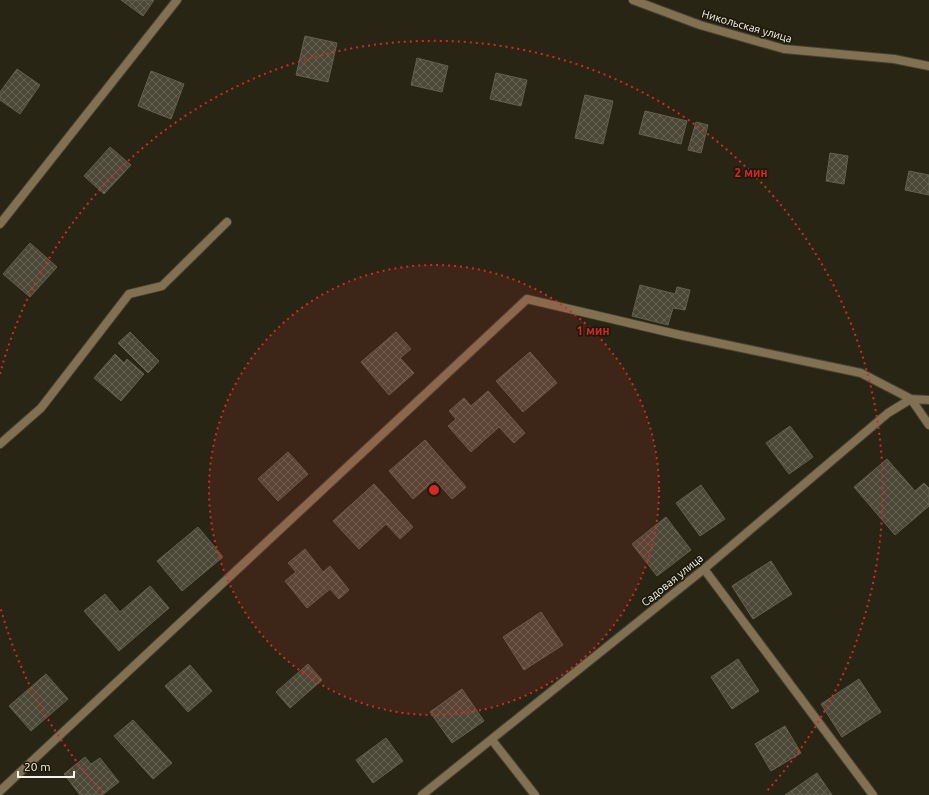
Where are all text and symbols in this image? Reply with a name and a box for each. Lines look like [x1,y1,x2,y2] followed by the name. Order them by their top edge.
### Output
[701,7,793,45] street label: Никольская улица
[734,166,768,179] text: 2 мин
[576,324,610,337] text: 1 мин
[427,483,441,497] centre of rings
[639,552,705,608] street label: Садовая улица
[18,753,74,779] scale bar
[24,760,51,773] text: 20 m

